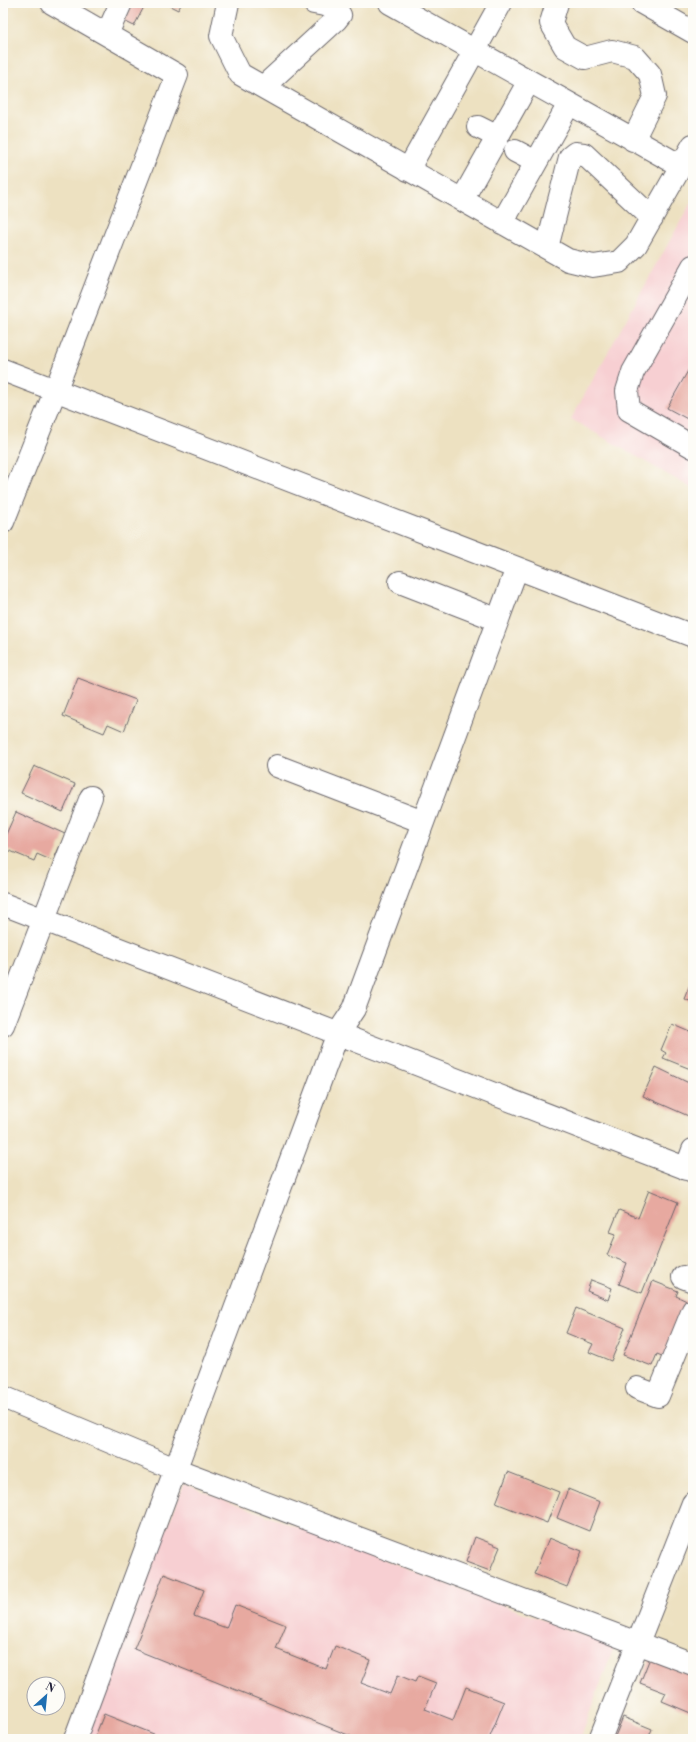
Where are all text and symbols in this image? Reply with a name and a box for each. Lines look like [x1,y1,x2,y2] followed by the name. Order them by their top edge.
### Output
[26,1676,66,1716] north arrow
[43,1680,57,1696] text: N

